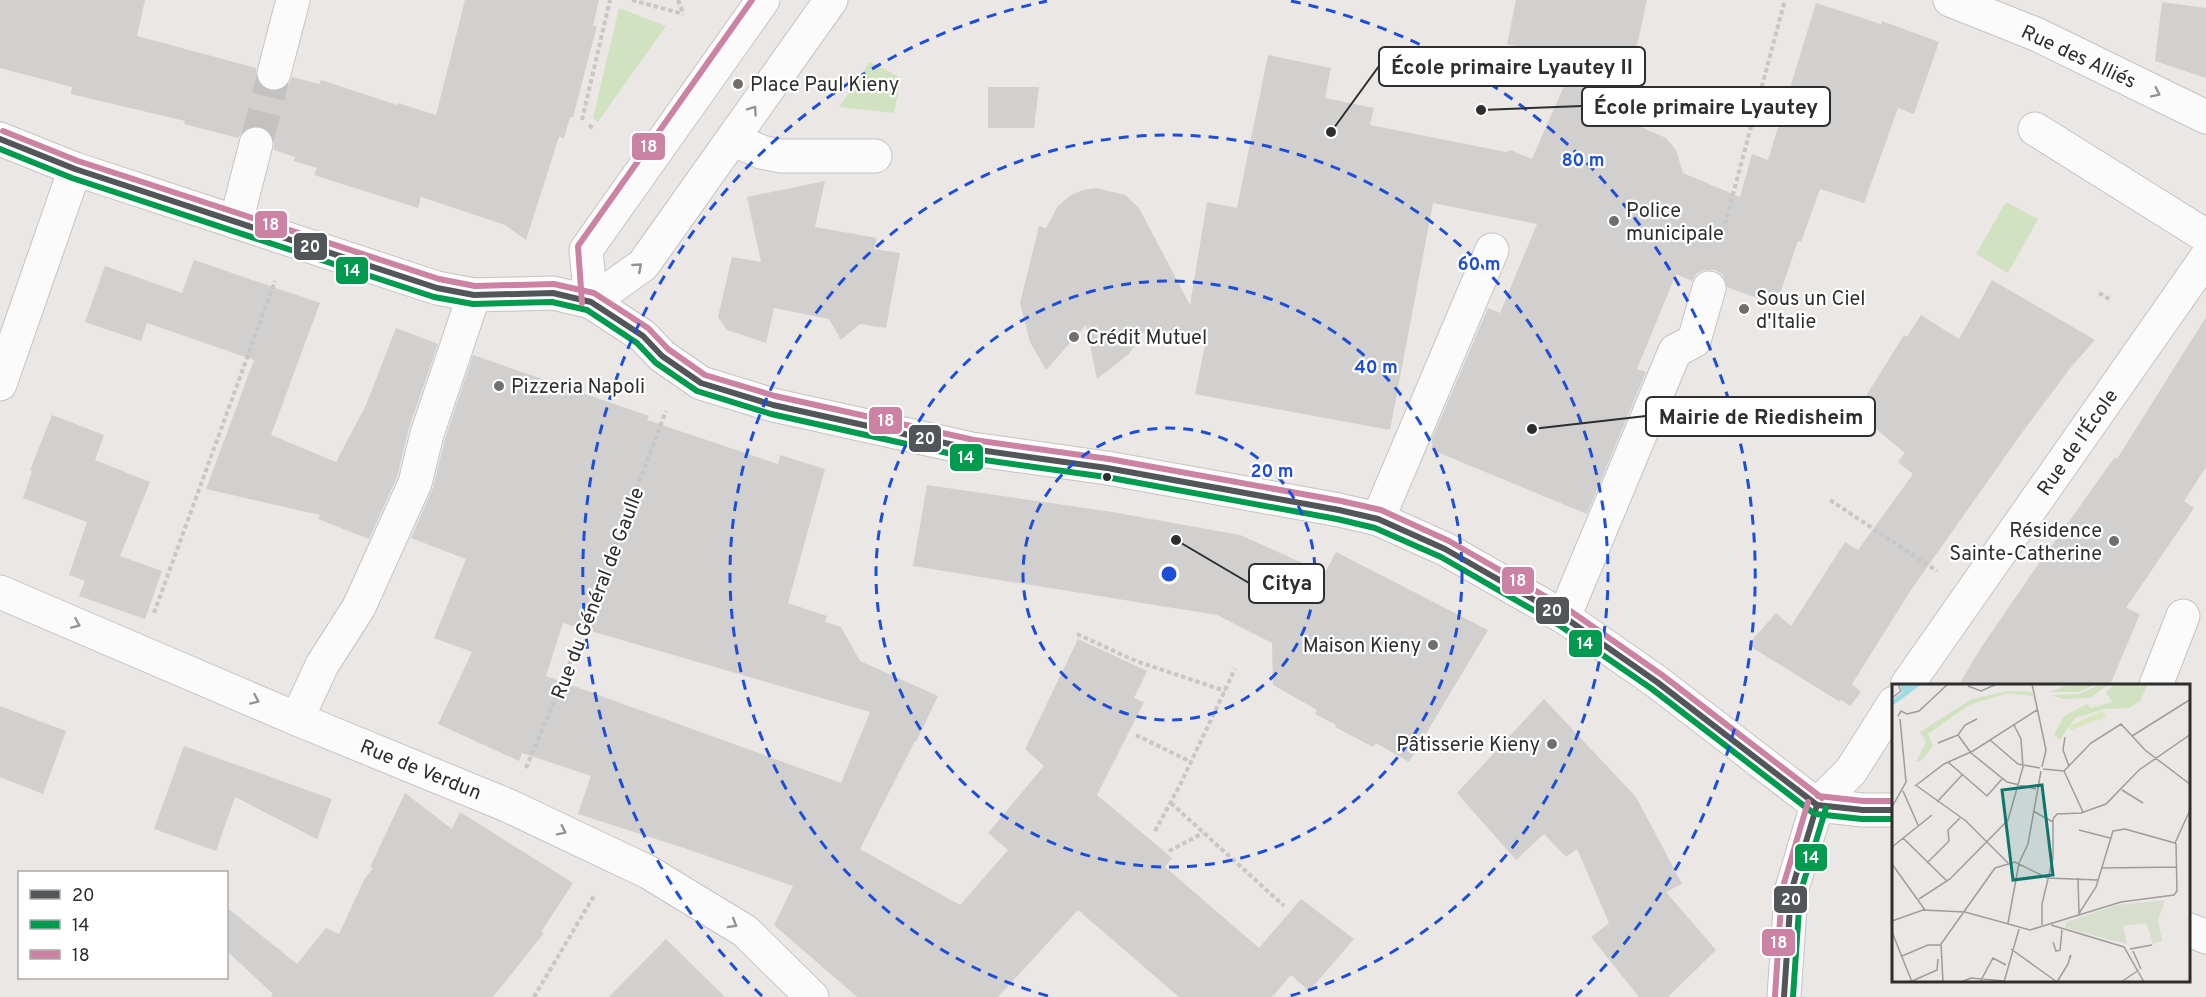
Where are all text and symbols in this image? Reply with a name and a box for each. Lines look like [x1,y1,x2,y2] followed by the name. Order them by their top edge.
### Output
[2016,20,2140,96] street label: Rue des Alliés
[1379,47,1645,86] callout: École primaire Lyautey II
[1391,54,1633,82] text: École primaire Lyautey II
[750,73,899,99] place label: Place Paul Kieny
[731,77,745,91] marker: Place Paul Kieny
[2150,86,2161,97] one-way arrow
[1582,87,1830,126] callout: École primaire Lyautey
[1594,94,1818,122] text: École primaire Lyautey
[746,106,757,117] one-way arrow
[631,132,666,161] line badge: 18
[641,138,657,158] text: 18
[1561,150,1605,173] text: 80 m
[1626,199,1724,248] place label: Police municipale
[254,210,288,239] line badge: 18
[1607,214,1621,228] marker: Police municipale
[263,216,279,236] text: 18
[293,232,328,261] line badge: 20
[300,238,320,258] text: 20
[1457,254,1501,277] text: 60 m
[335,256,369,285] line badge: 14
[344,262,360,282] text: 14
[632,263,642,274] one-way arrow
[1756,287,1866,336] place label: Sous un Ciel d'Italie
[1737,302,1751,316] marker: Sous un Ciel d'Italie
[1086,326,1207,352] place label: Crédit Mutuel
[1067,330,1081,344] marker: Crédit Mutuel
[1354,357,1398,380] text: 40 m
[511,375,645,401] place label: Pizzeria Napoli
[492,379,506,393] marker: Pizzeria Napoli
[2031,384,2125,502] street label: Rue de l'École
[1646,397,1875,436] callout: Mairie de Riedisheim
[1659,405,1863,432] text: Mairie de Riedisheim
[868,406,903,435] line badge: 18
[878,412,894,432] text: 18
[908,424,942,453] line badge: 20
[915,430,935,450] text: 20
[949,443,984,472] line badge: 14
[958,449,974,469] text: 14
[1250,461,1294,484] text: 20 m
[1101,471,1113,483] unlabelled marker
[546,484,651,703] street label: Rue du Général de Gaulle
[1949,519,2102,568] place label: Résidence Sainte-Catherine
[2107,534,2121,548] marker: Résidence Sainte-Catherine
[1159,564,1179,584] centre of rings
[1249,564,1324,603] callout: Citya
[1501,566,1535,595] line badge: 18
[1262,571,1312,598] text: Citya
[1510,572,1526,592] text: 18
[1535,596,1570,625] line badge: 20
[1542,602,1562,622] text: 20
[69,617,80,629] one-way arrow
[1568,629,1603,658] line badge: 14
[1303,634,1421,660] place label: Maison Kieny
[1577,635,1593,655] text: 14
[1426,638,1440,652] marker: Maison Kieny
[1892,684,2191,982] inset map
[249,693,260,705] one-way arrow
[1396,733,1540,759] place label: Pâtisserie Kieny
[356,735,485,807] street label: Rue de Verdun
[1545,737,1559,751] marker: Pâtisserie Kieny
[555,824,566,835] one-way arrow
[1794,843,1828,872] line badge: 14
[1803,849,1819,869] text: 14
[18,871,228,979] legend
[72,885,95,908] text: 20
[1773,885,1808,914] line badge: 20
[1781,891,1801,911] text: 20
[72,915,90,938] text: 14
[727,916,737,928] one-way arrow
[1761,928,1796,957] line badge: 18
[1771,934,1787,954] text: 18
[72,945,90,968] text: 18

